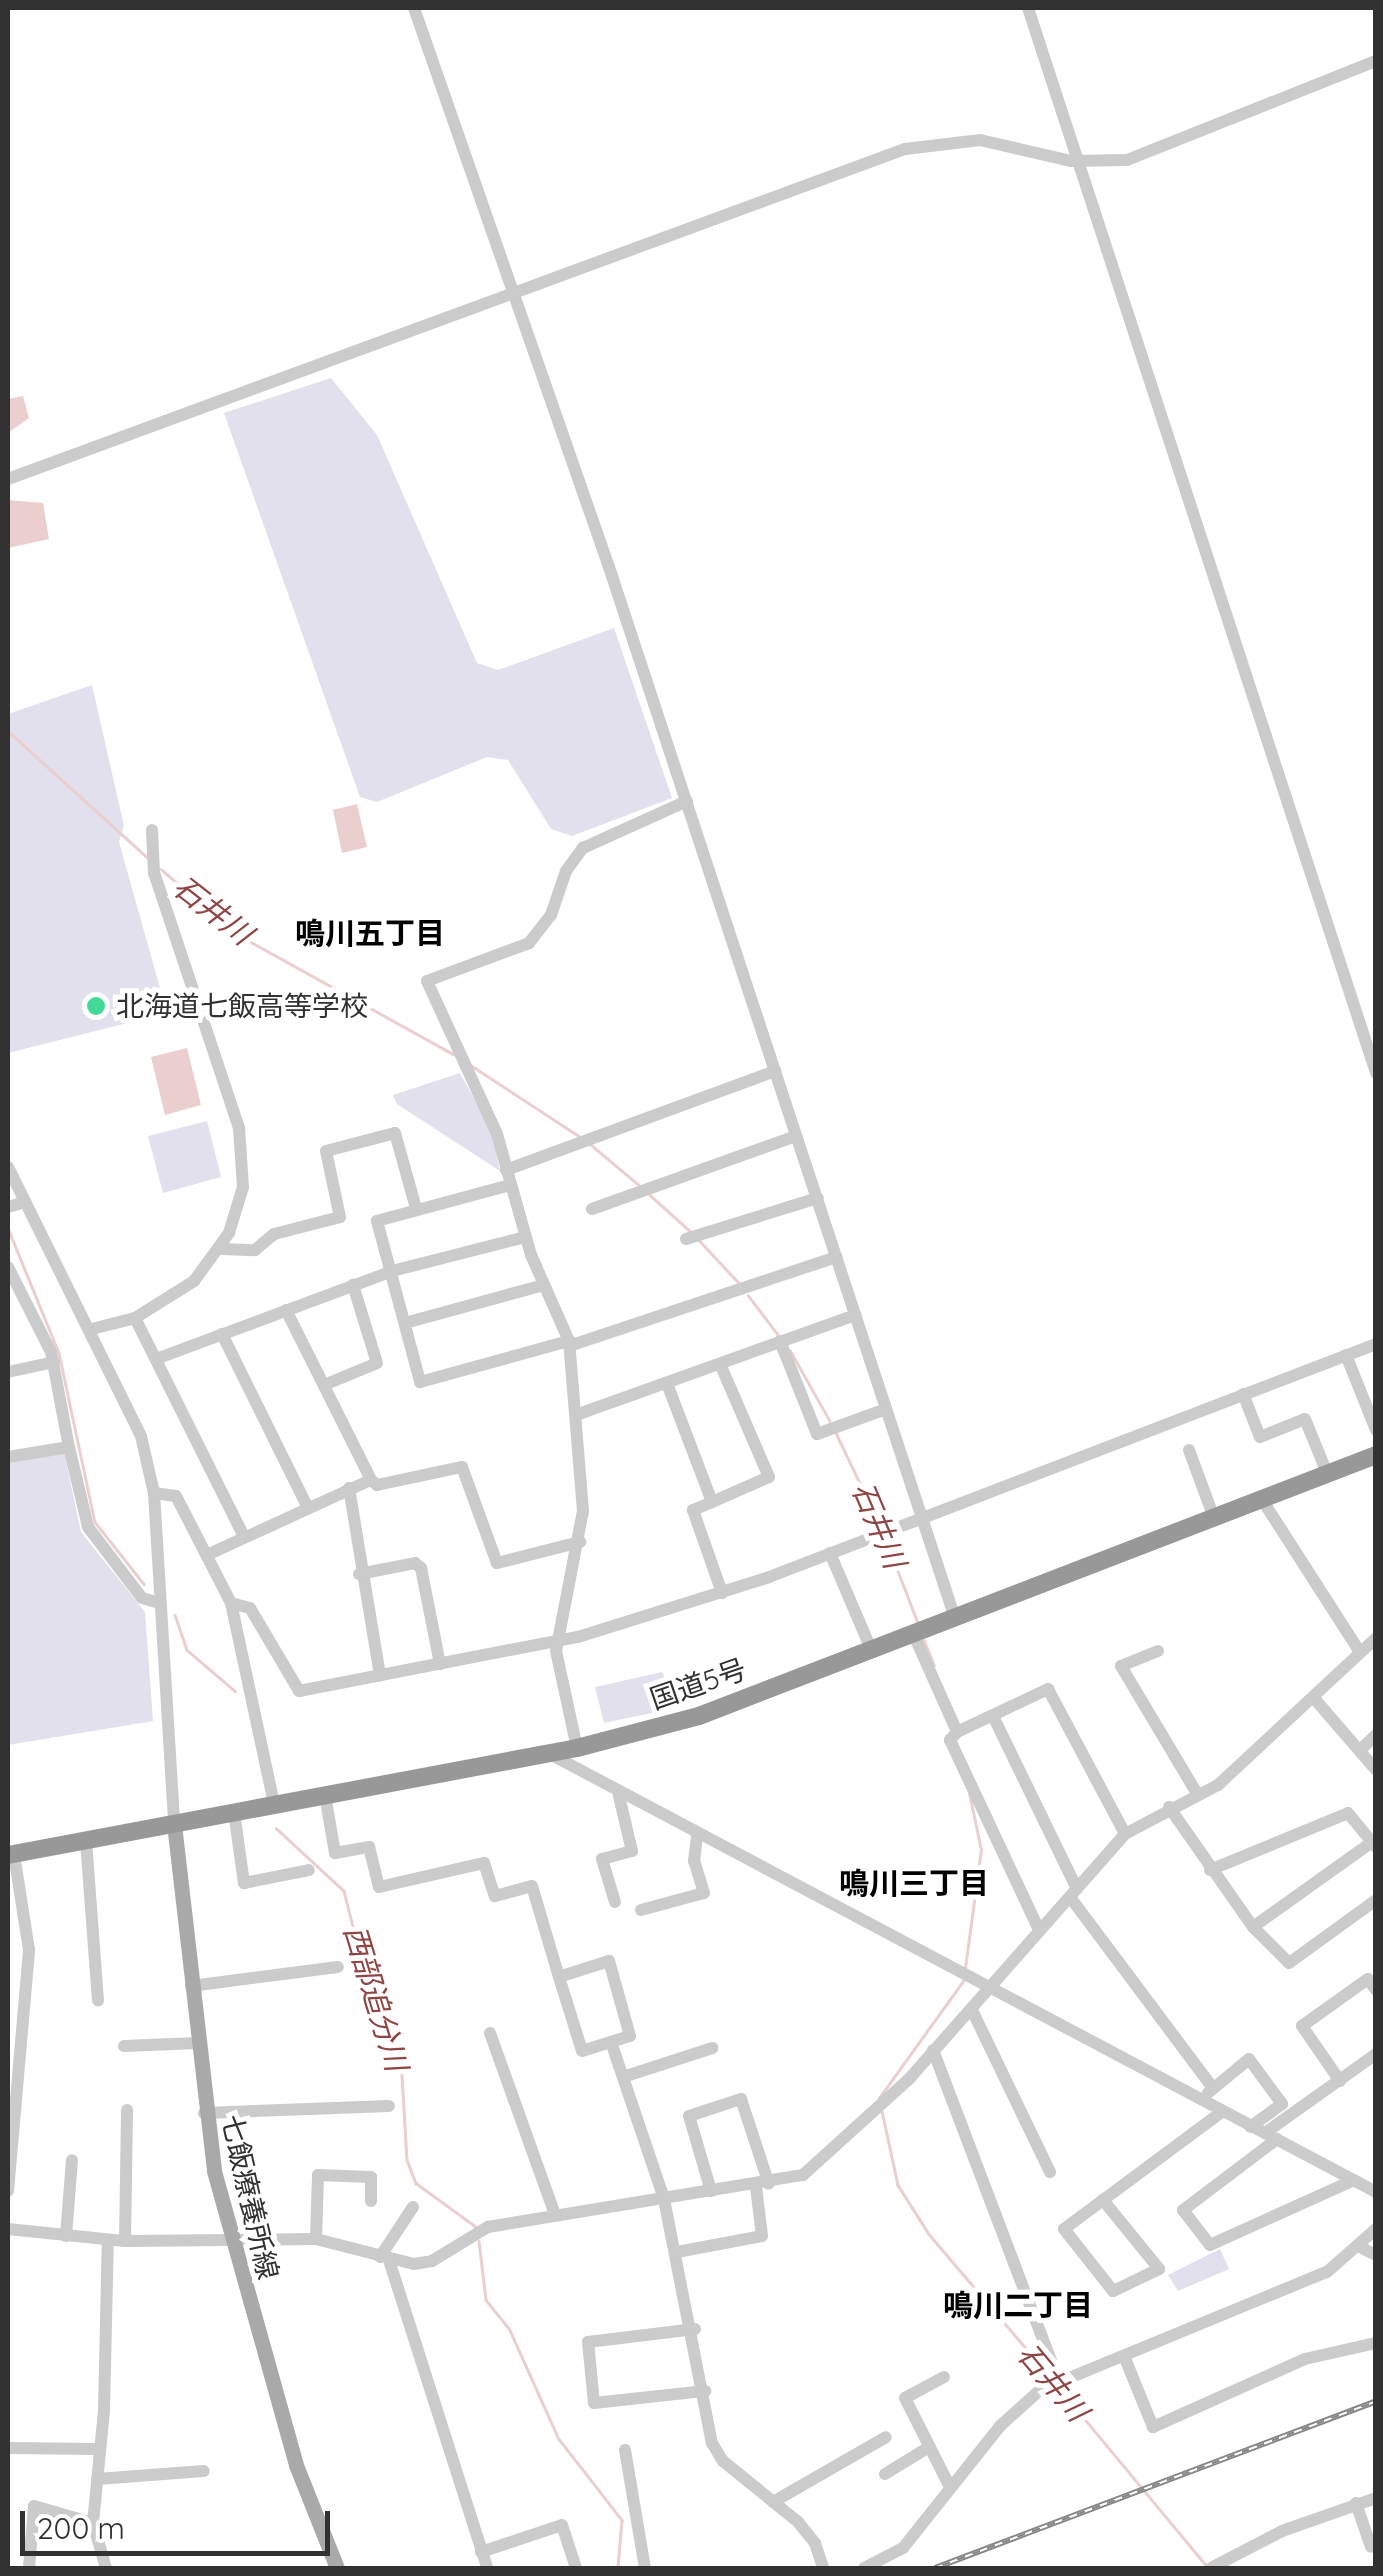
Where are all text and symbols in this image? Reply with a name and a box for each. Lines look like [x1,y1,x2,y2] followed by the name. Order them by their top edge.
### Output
[166,868,260,952] water label: 石井川
[295,915,445,951] district label: 鳴川五丁目
[116,989,368,1023] place label: 北海道七飯高等学校
[85,995,107,1017] marker: 北海道七飯高等学校
[845,1477,913,1573] water label: 石井川
[646,1652,750,1716] street label: 国道5号
[839,1865,989,1901] district label: 鳴川三丁目
[337,1921,415,2075] water label: 西部追分川
[215,2111,285,2283] street label: 七飯療養所線
[943,2287,1093,2323] district label: 鳴川二丁目
[1010,2336,1096,2428] water label: 石井川
[25,2491,335,2553] scale bar
[37,2509,125,2547] text: 200 m

